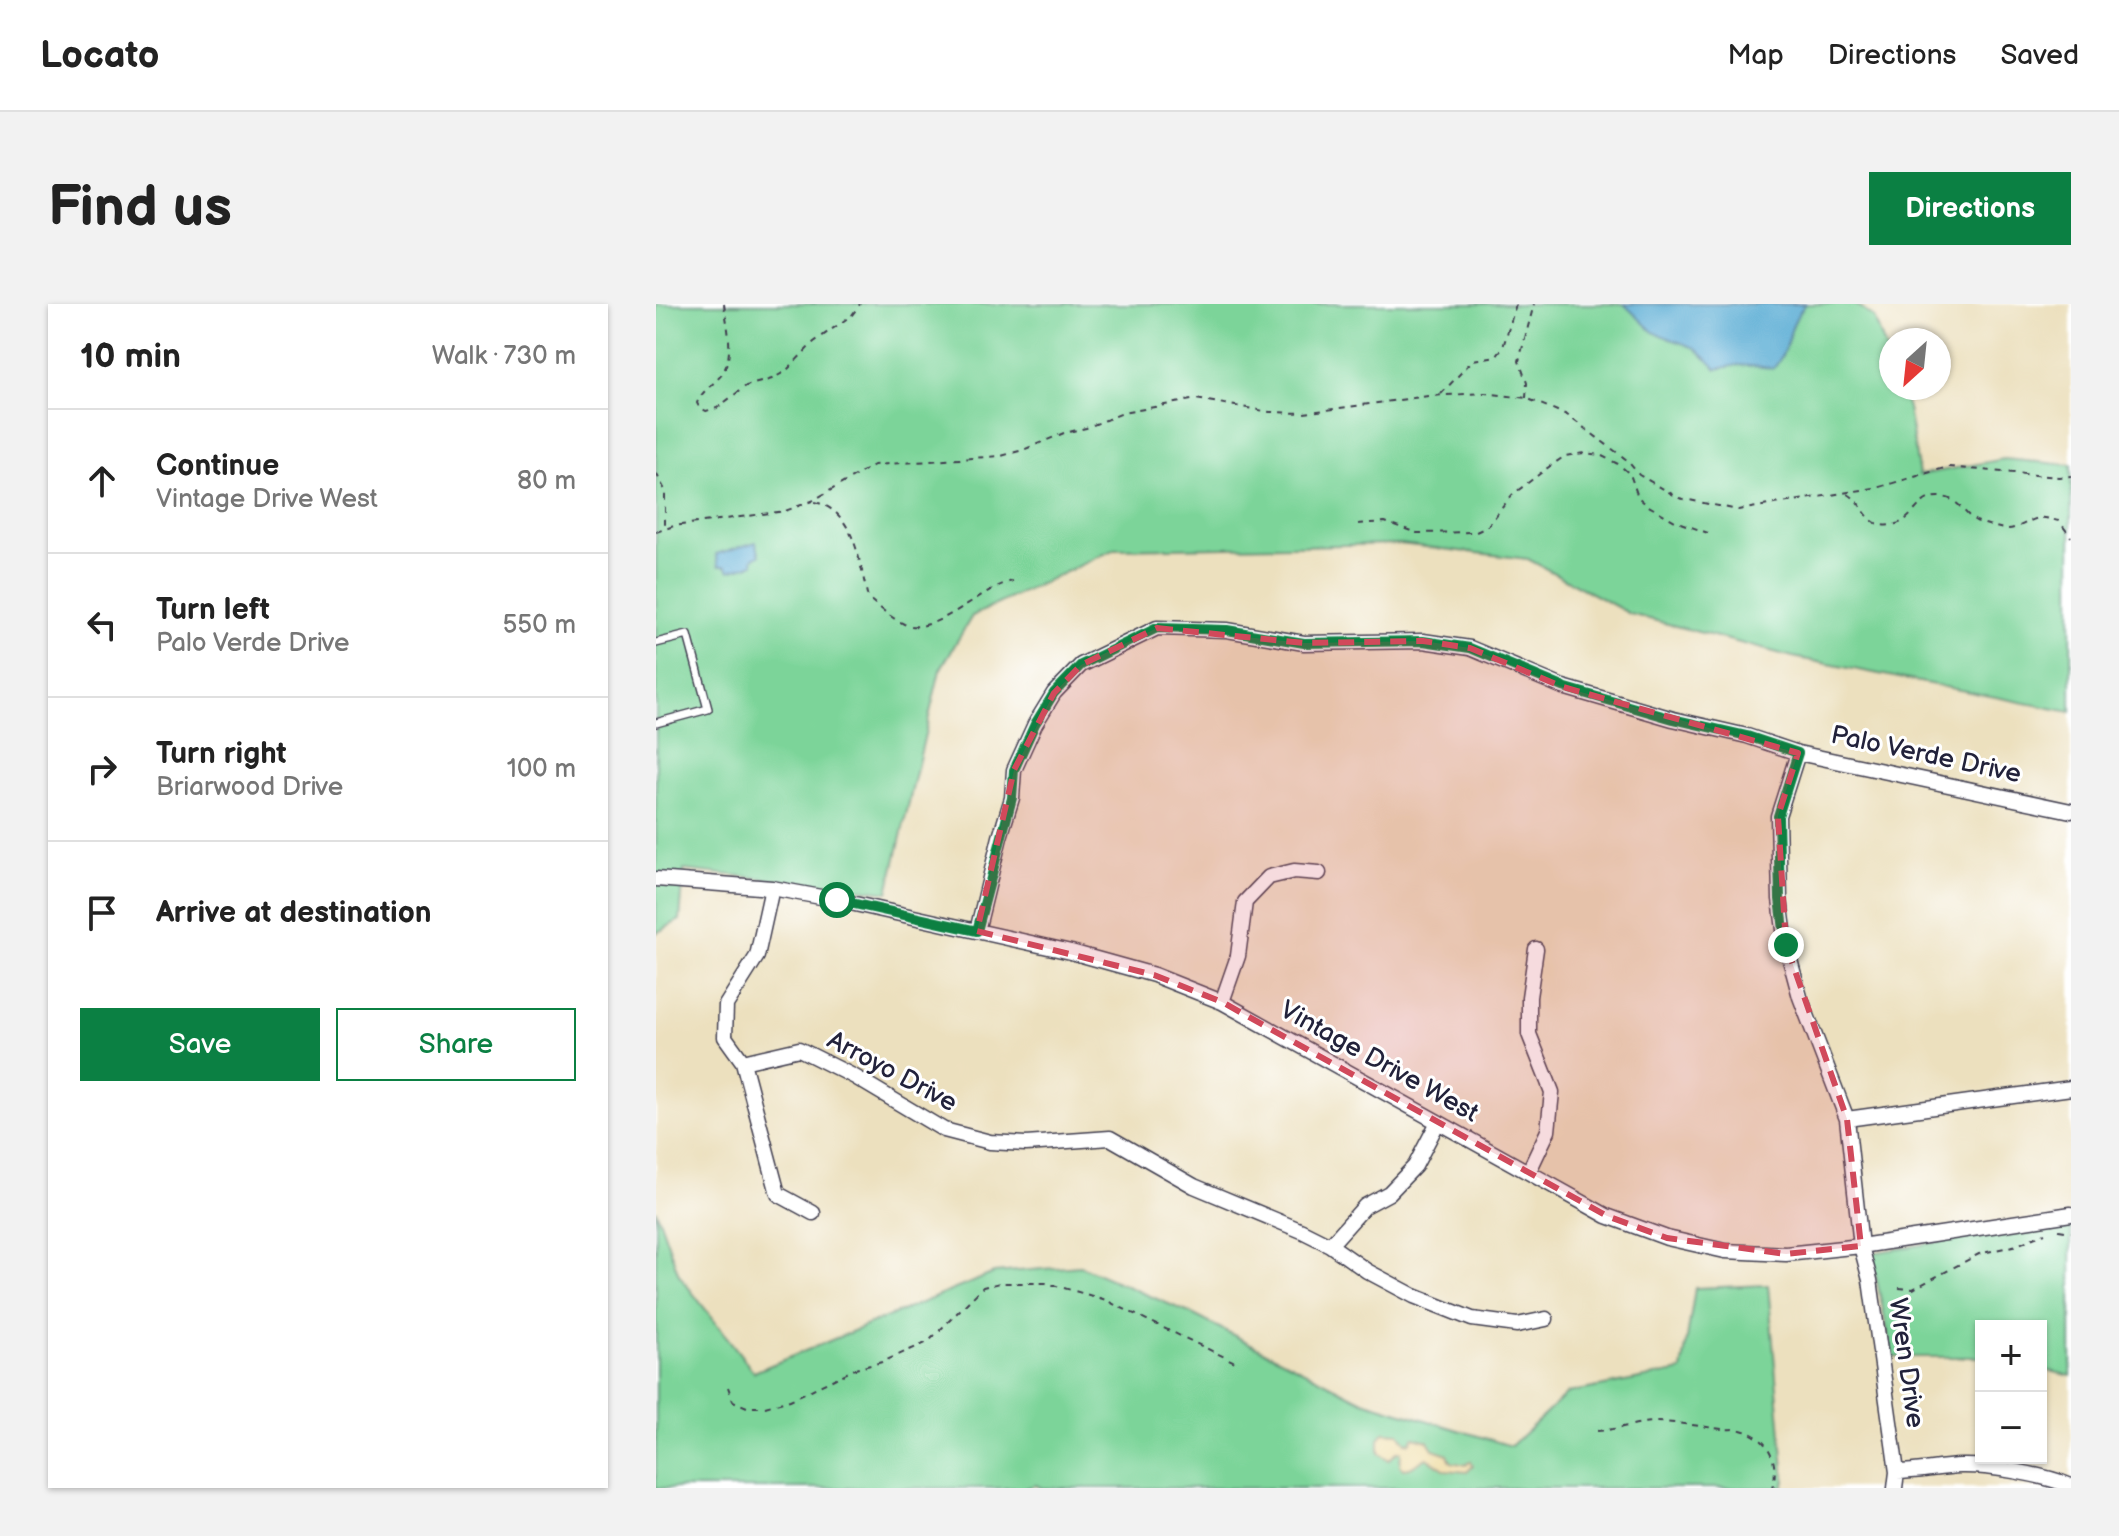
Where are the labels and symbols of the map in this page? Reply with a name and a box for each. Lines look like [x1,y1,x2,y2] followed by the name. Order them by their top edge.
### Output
[1879,328,1951,400] north arrow
[1828,720,2024,790] street label: Palo Verde Drive
[819,882,855,918] route start
[1768,927,1804,963] route end
[1274,995,1484,1129] street label: Vintage Drive West
[822,1025,962,1119] street label: Arroyo Drive
[1882,1296,1930,1430] street label: Wren Drive

